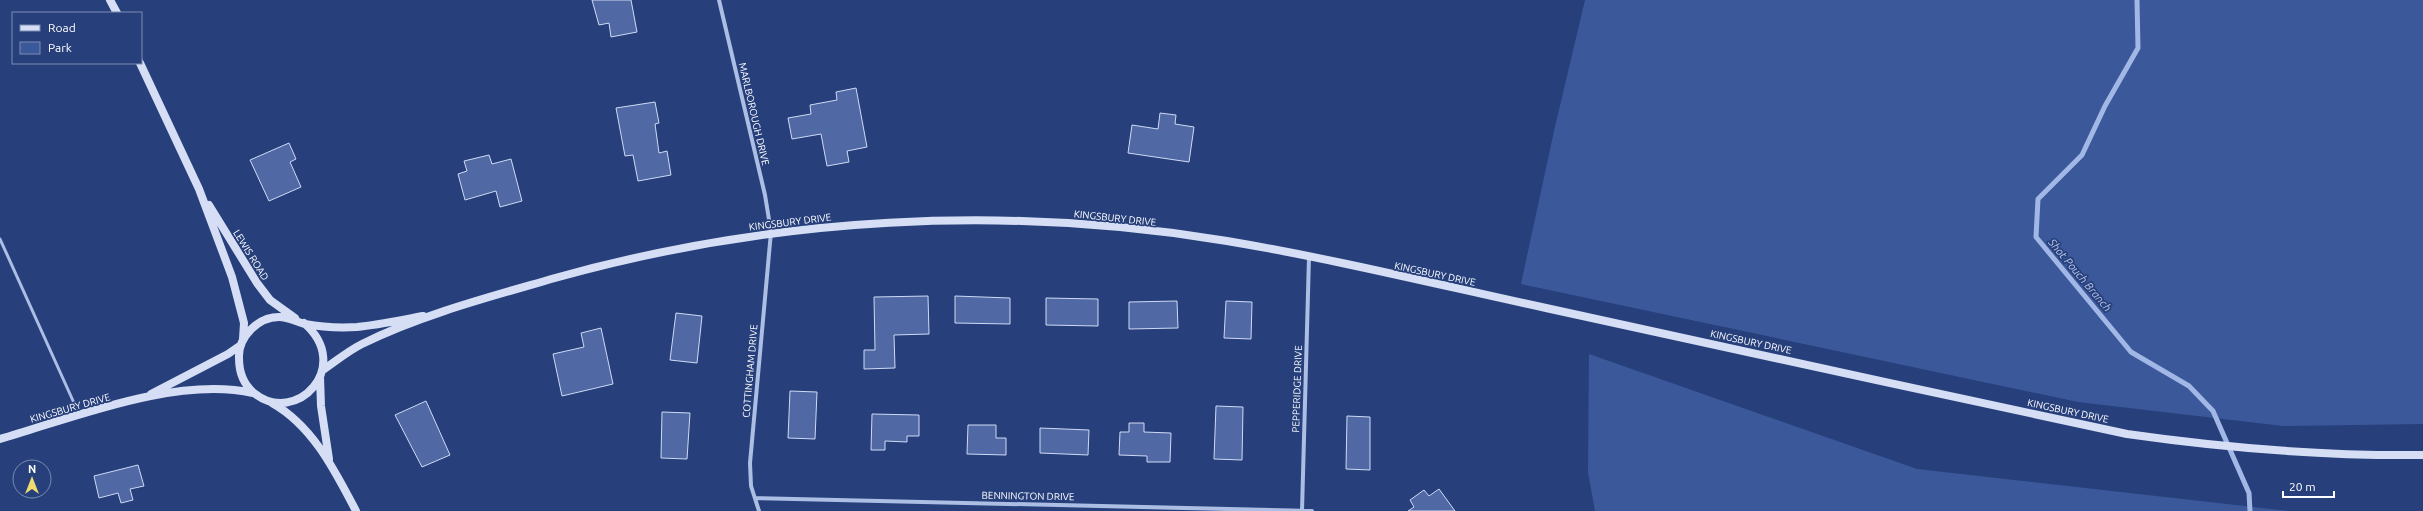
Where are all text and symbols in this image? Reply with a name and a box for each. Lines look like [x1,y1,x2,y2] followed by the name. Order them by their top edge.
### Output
[12,12,142,64] legend
[48,21,76,34] text: Road
[48,41,72,54] text: Park
[737,62,771,167] street label: MARLBOROUGH DRIVE
[1073,208,1157,228] street label: KINGSBURY DRIVE
[748,211,832,233] street label: KINGSBURY DRIVE
[231,228,271,282] street label: LEWIS ROAD
[2046,236,2114,314] water label: Shot Pouch Branch
[1393,260,1477,288] street label: KINGSBURY DRIVE
[740,324,760,418] street label: COTTINGHAM DRIVE
[1709,328,1793,356] street label: KINGSBURY DRIVE
[1290,345,1304,433] street label: PEPPERIDGE DRIVE
[29,391,112,425] street label: KINGSBURY DRIVE
[2026,397,2110,425] street label: KINGSBURY DRIVE
[12,459,52,499] north arrow
[28,463,36,475] text: N
[2283,473,2334,499] scale bar
[2289,480,2316,493] text: 20 m
[981,490,1075,502] street label: BENNINGTON DRIVE

